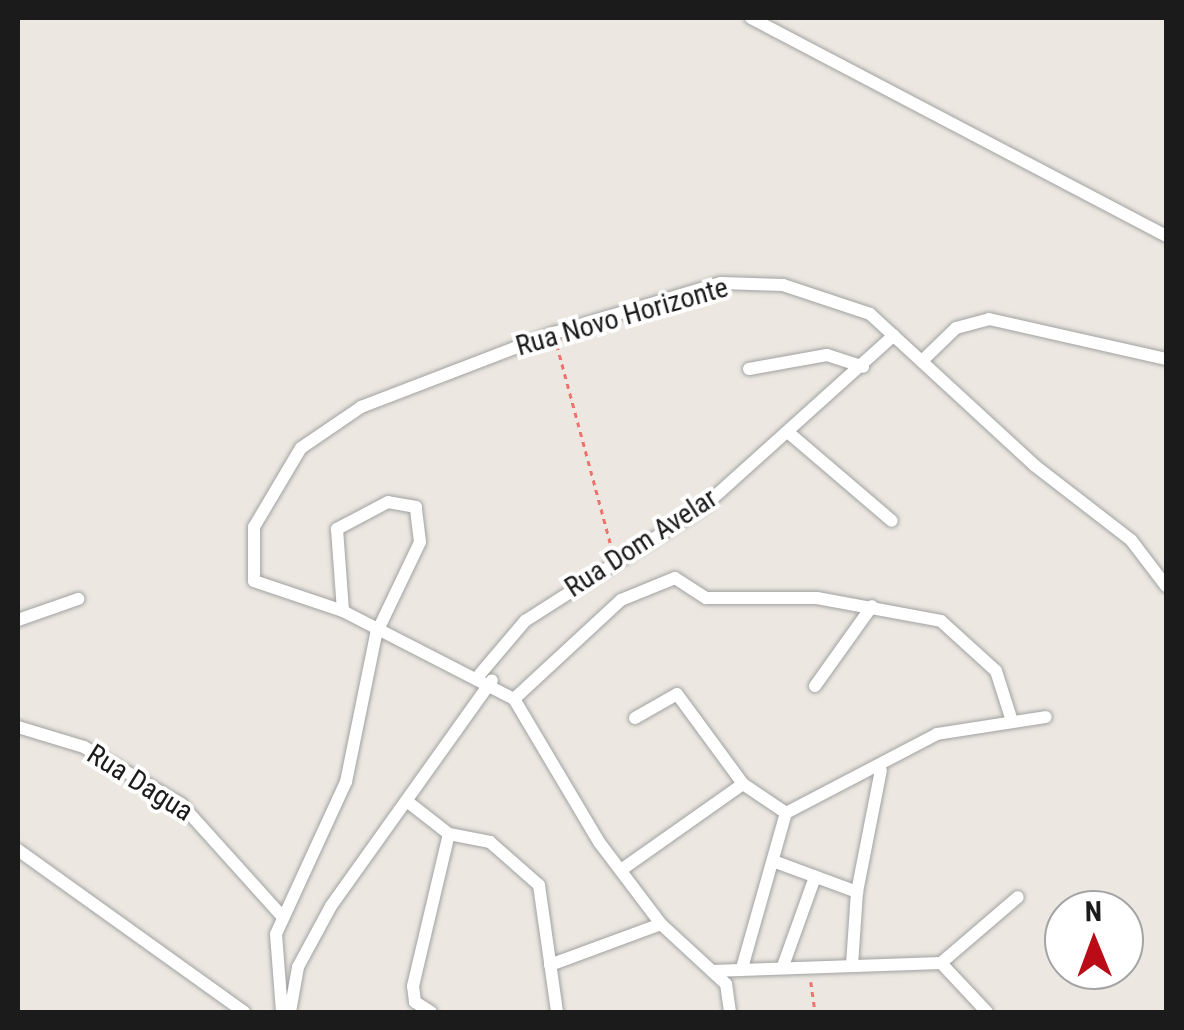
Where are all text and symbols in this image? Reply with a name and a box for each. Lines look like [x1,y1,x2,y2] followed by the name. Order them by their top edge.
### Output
[512,271,732,363] street label: Rua Novo Horizonte
[559,481,723,605] street label: Rua Dom Avelar
[81,737,199,829] street label: Rua Dagua
[1044,890,1144,990] north arrow
[1085,895,1102,928] text: N

